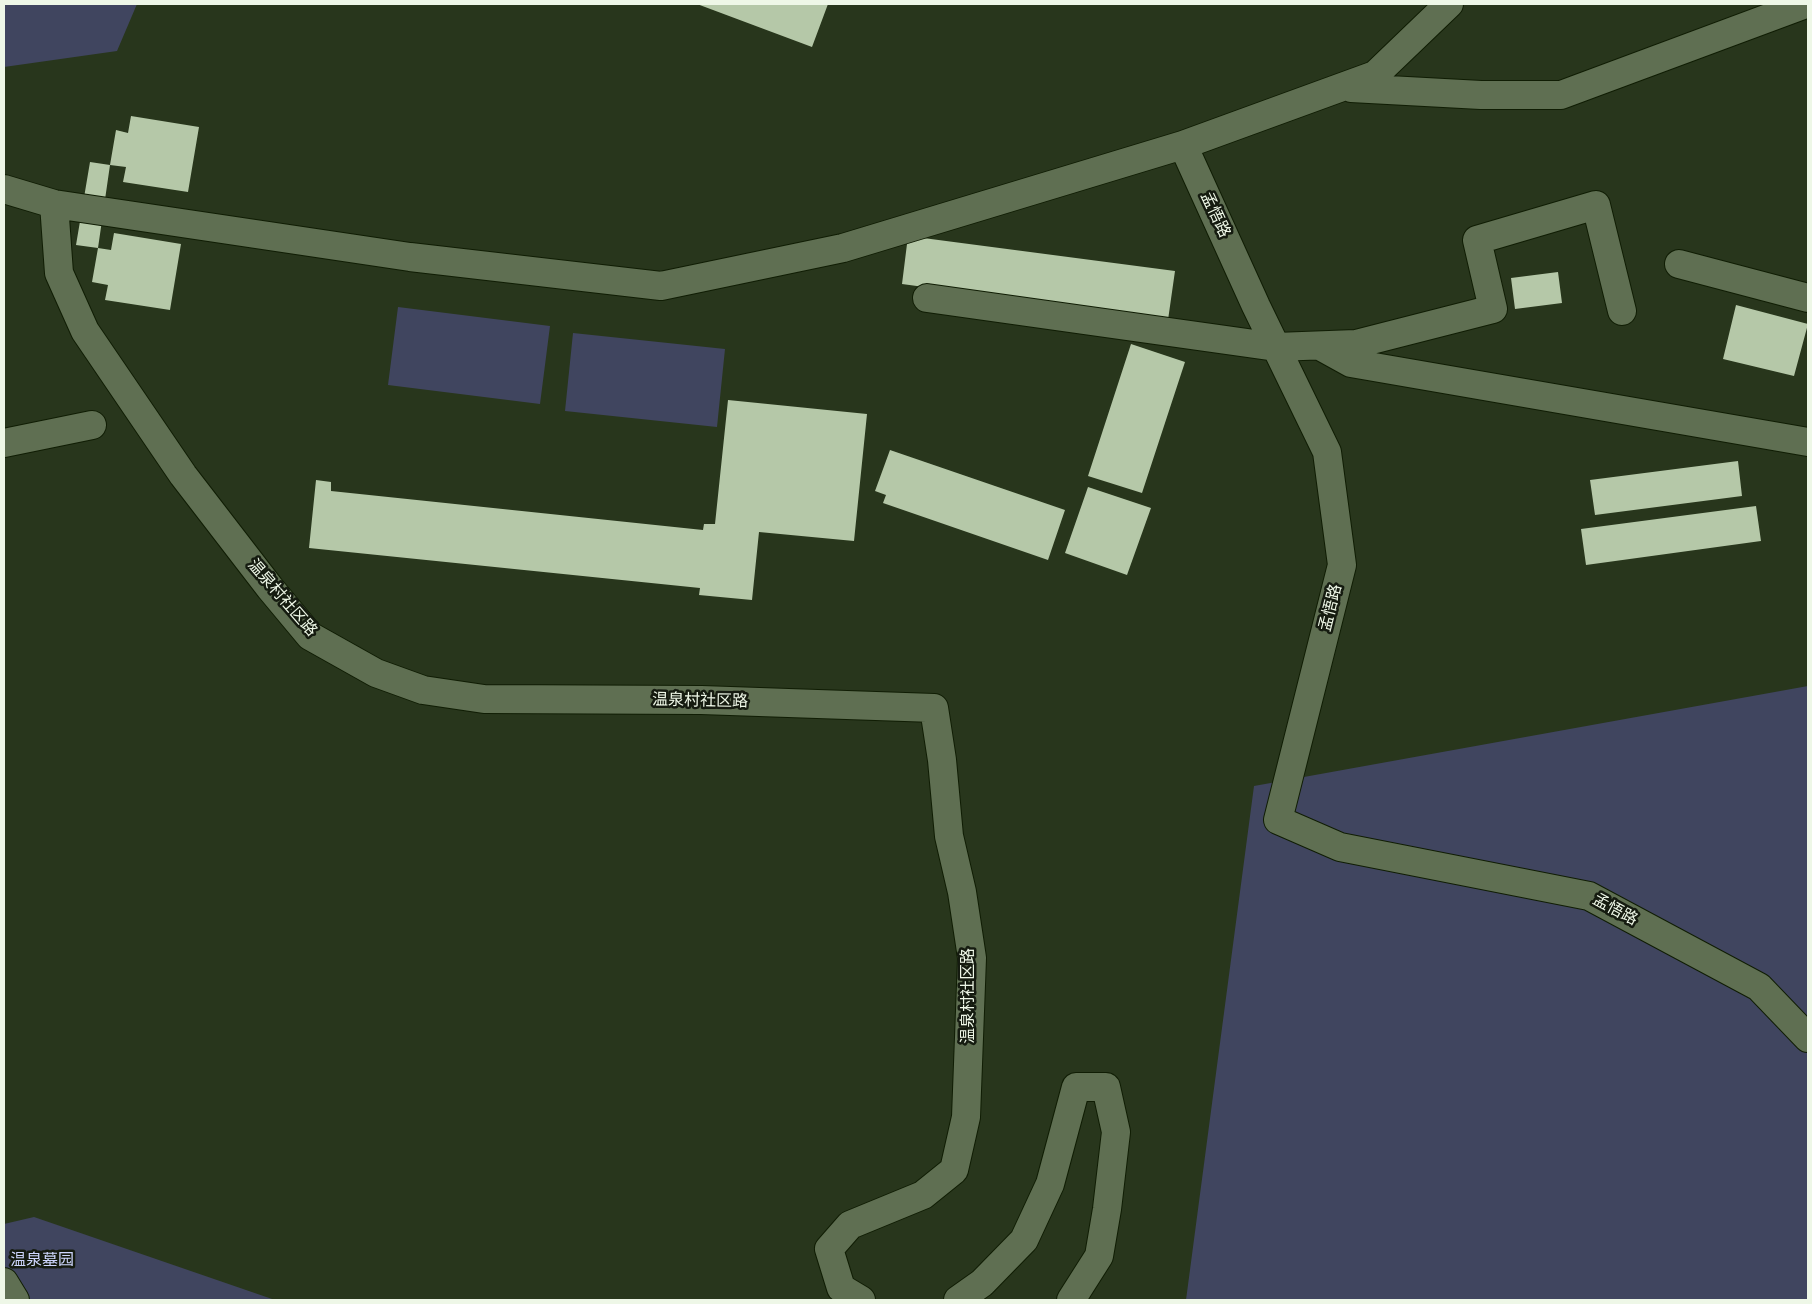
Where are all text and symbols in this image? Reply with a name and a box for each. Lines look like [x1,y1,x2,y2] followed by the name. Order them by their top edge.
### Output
[1196,189,1234,241] street label: 孟悟路
[243,555,321,641] street label: 温泉村社区路
[1316,582,1346,634] street label: 孟悟路
[652,691,748,711] street label: 温泉村社区路
[1589,890,1641,930] street label: 孟悟路
[959,948,979,1044] street label: 温泉村社区路
[10,1251,74,1271] park label: 温泉墓园

